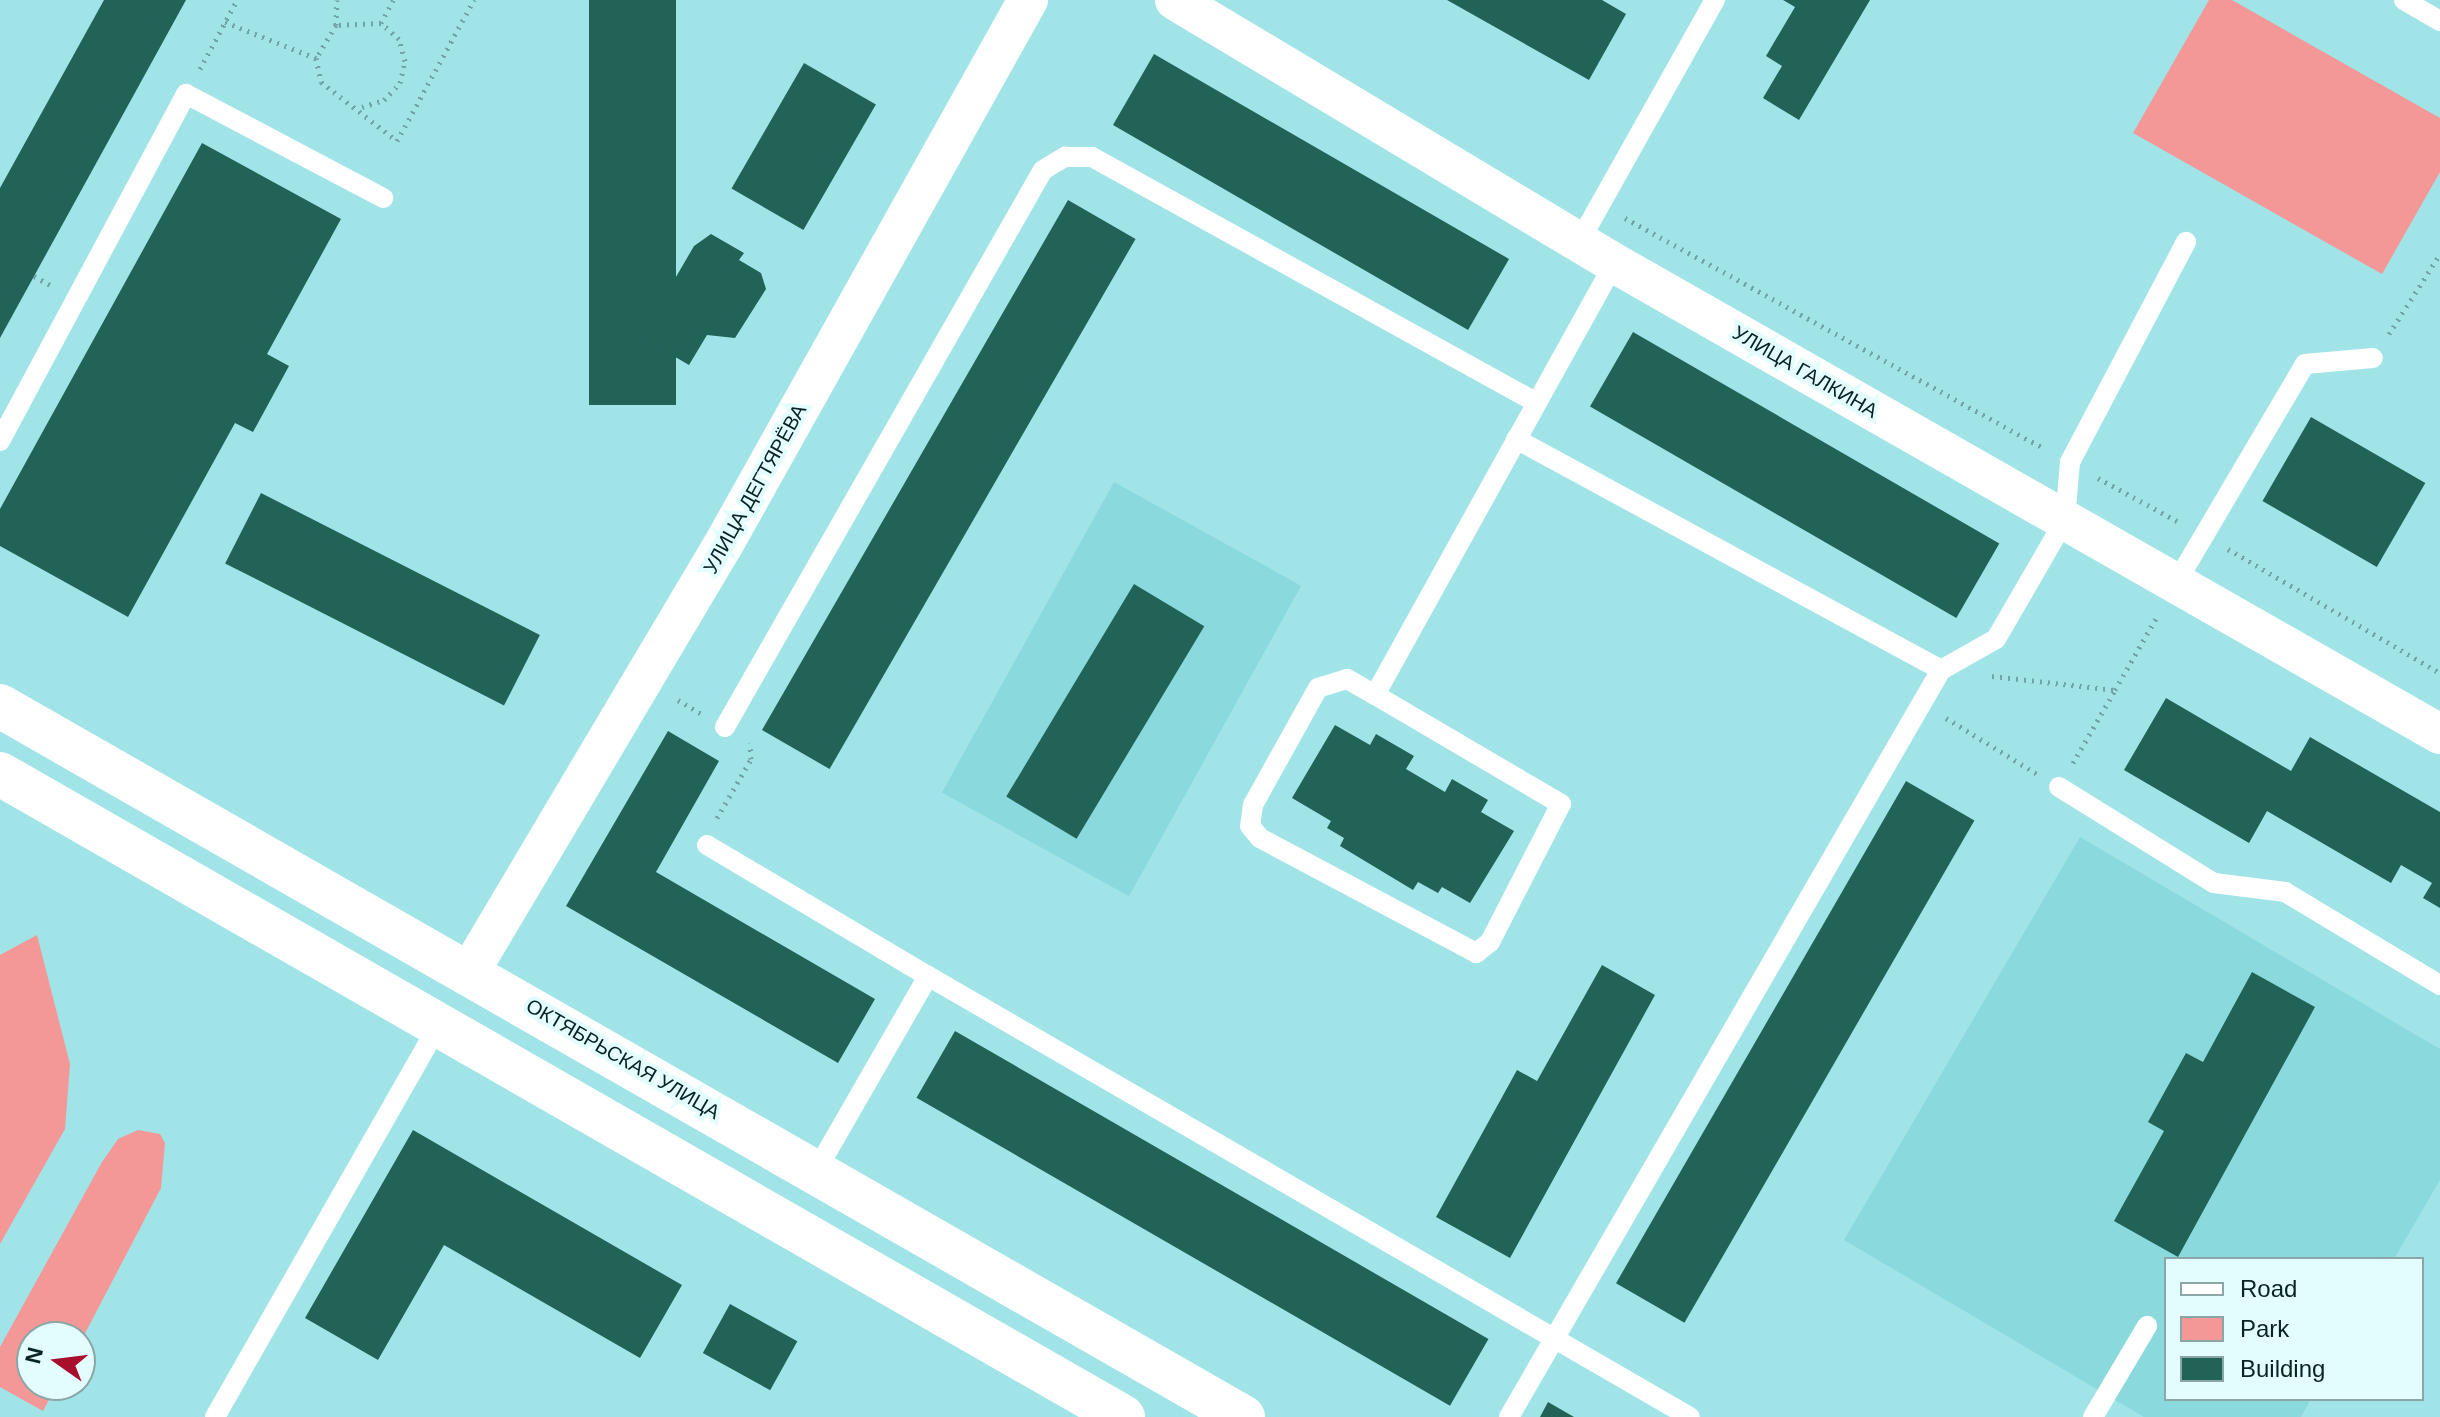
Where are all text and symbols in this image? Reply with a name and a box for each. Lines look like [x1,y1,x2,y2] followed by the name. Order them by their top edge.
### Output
[1728,321,1882,423] street label: УЛИЦА ГАЛКИНА
[698,400,812,578] street label: УЛИЦА ДЕГТЯРЁВА
[522,994,724,1124] street label: ОКТЯБРЬСКАЯ УЛИЦА
[2164,1257,2424,1401] legend
[2240,1275,2297,1302] text: Road
[2240,1315,2289,1342] text: Park
[16,1321,96,1401] north arrow
[20,1345,48,1366] text: N
[2240,1355,2325,1382] text: Building

